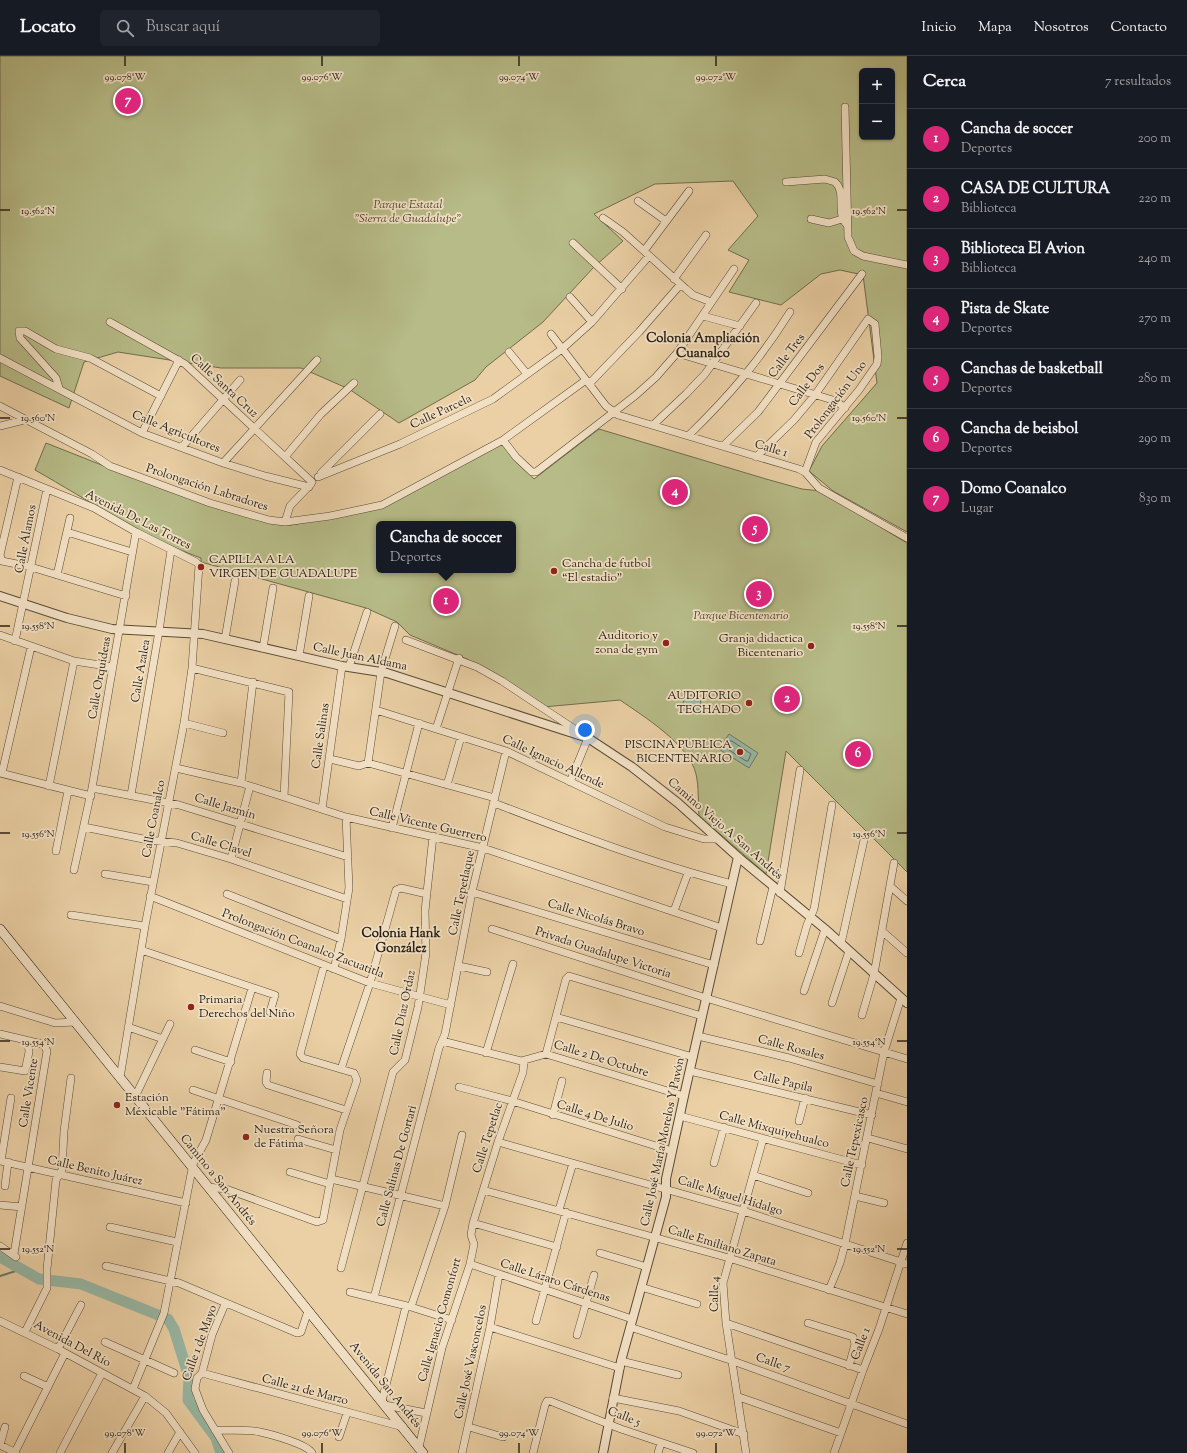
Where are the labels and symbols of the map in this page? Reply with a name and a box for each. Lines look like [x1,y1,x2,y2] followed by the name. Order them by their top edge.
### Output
[105,70,145,85] text: 99.078°W
[302,70,342,85] text: 99.076°W
[499,70,539,85] text: 99.074°W
[696,70,736,85] text: 99.072°W
[115,86,141,116] pin: 7
[355,196,461,228] park label: Parque Estatal "Sierra de Guadalupe"
[21,204,55,219] text: 19.562°N
[852,204,886,219] text: 19.562°N
[646,330,760,363] district label: Colonia Ampliación Cuanalco
[764,330,810,382] street label: Calle Tres
[186,350,262,423] street label: Calle Santa Cruz
[801,357,872,443] street label: Prolongación Uno
[785,359,830,411] street label: Calle Dos
[407,390,475,434] street label: Calle Parcela
[129,406,223,458] street label: Calle Agricultores
[21,411,55,426] text: 19.560°N
[852,411,886,426] text: 19.560°N
[752,435,790,463] street label: Calle 1
[143,460,271,516] street label: Prolongación Labradores
[662,477,688,507] pin: 4
[82,485,194,555] street label: Avenida De Las Torres
[11,503,42,575] street label: Calle Álamos
[742,514,768,544] pin: 5
[209,551,358,583] place label: CAPILLA A LA VIRGEN DE GUADALUPE
[562,555,651,587] place label: Cancha de futbol “El estadio”
[196,562,206,572] marker: CAPILLA A LA VIRGEN DE GUADALUPE
[549,566,559,576] marker: Cancha de futbol “El estadio”
[746,579,772,609] pin: 3
[433,586,459,616] pin: 1
[694,607,788,625] park label: Parque Bicentenario
[21,619,55,634] text: 19.558°N
[852,619,886,634] text: 19.558°N
[595,627,658,659] place label: Auditorio y zona de gym
[719,630,803,662] place label: Granja didactica Bicentenario
[84,635,116,721] street label: Calle Orquídeas
[127,638,155,704] street label: Calle Azalea
[311,638,409,676] street label: Calle Juan Aldama
[661,638,671,648] marker: Auditorio y zona de gym
[806,641,816,651] marker: Granja didactica Bicentenario
[774,684,800,714] pin: 2
[667,687,741,719] place label: AUDITORIO TECHADO
[744,698,754,708] marker: AUDITORIO TECHADO
[307,702,335,770] street label: Calle Salinas
[575,720,595,740] your location
[499,730,607,794] street label: Calle Ignacio Allende
[625,736,732,768] place label: PISCINA PUBLICA BICENTENARIO
[845,739,871,769] pin: 6
[735,747,745,757] marker: PISCINA PUBLICA BICENTENARIO
[663,774,787,884] street label: Camino Viejo A San Andrés
[138,778,170,860] street label: Calle Coanalco
[192,789,258,825] street label: Calle Jazmín
[367,803,489,847] street label: Calle Vicente Guerrero
[21,827,55,842] text: 19.556°N
[188,827,254,863] street label: Calle Clavel
[852,827,886,842] text: 19.556°N
[444,848,480,937] street label: Calle Tepetlaque
[545,895,647,941] street label: Calle Nicolás Bravo
[219,905,387,984] street label: Prolongación Coanalco Zacuatitla
[533,922,674,984] street label: Privada Guadalupe Victoria
[362,925,441,958] district label: Colonia Hank González
[385,968,421,1057] street label: Calle Díaz Ordaz
[199,991,295,1023] place label: Primaria Derechos del Niño
[186,1002,196,1012] marker: Primaria Derechos del Niño
[756,1030,827,1066] street label: Calle Rosales
[21,1035,55,1050] text: 19.554°N
[852,1035,886,1050] text: 19.554°N
[551,1036,651,1082] street label: Calle 2 De Octubre
[636,1056,690,1228] street label: Calle José María Morelos Y Pavón
[15,1057,43,1129] street label: Calle Vicente
[751,1066,815,1098] street label: Calle Papila
[125,1089,226,1121] place label: Estación Méxicable "Fátima"
[837,1095,873,1189] street label: Calle Tepexicasco
[554,1096,636,1136] street label: Calle 4 De Julio
[112,1100,122,1110] marker: Estación Méxicable "Fátima"
[468,1100,508,1176] street label: Calle Tepetlac
[372,1103,422,1229] street label: Calle Salinas De Gortari
[717,1107,832,1153] street label: Calle Mixquiyehualco
[254,1121,334,1153] place label: Nuestra Señora de Fátima
[175,1130,261,1230] street label: Camino a San Andrés
[241,1132,251,1142] marker: Nuestra Señora de Fátima
[46,1151,145,1191] street label: Calle Benito Juárez
[675,1171,785,1221] street label: Calle Miguel Hidalgo
[666,1221,779,1271] street label: Calle Emiliano Zapata
[22,1242,54,1257] text: 19.552°N
[853,1242,885,1257] text: 19.552°N
[498,1255,613,1307] street label: Calle Lázaro Cárdenas
[414,1256,466,1384] street label: Calle Ignacio Comonfort
[706,1276,724,1312] street label: Calle 4
[178,1302,222,1384] street label: Calle 1 de Mayo
[450,1303,492,1421] street label: Calle José Vasconcelos
[30,1316,114,1372] street label: Avenida Del Río
[847,1325,875,1363] street label: Calle 1
[345,1338,426,1432] street label: Avenida San Andrés
[753,1349,793,1377] street label: Calle 7
[260,1370,351,1410] street label: Calle 21 de Marzo
[605,1403,643,1431] street label: Calle 5
[105,1426,145,1441] text: 99.078°W
[302,1426,342,1441] text: 99.076°W
[499,1426,539,1441] text: 99.074°W
[696,1426,736,1441] text: 99.072°W

